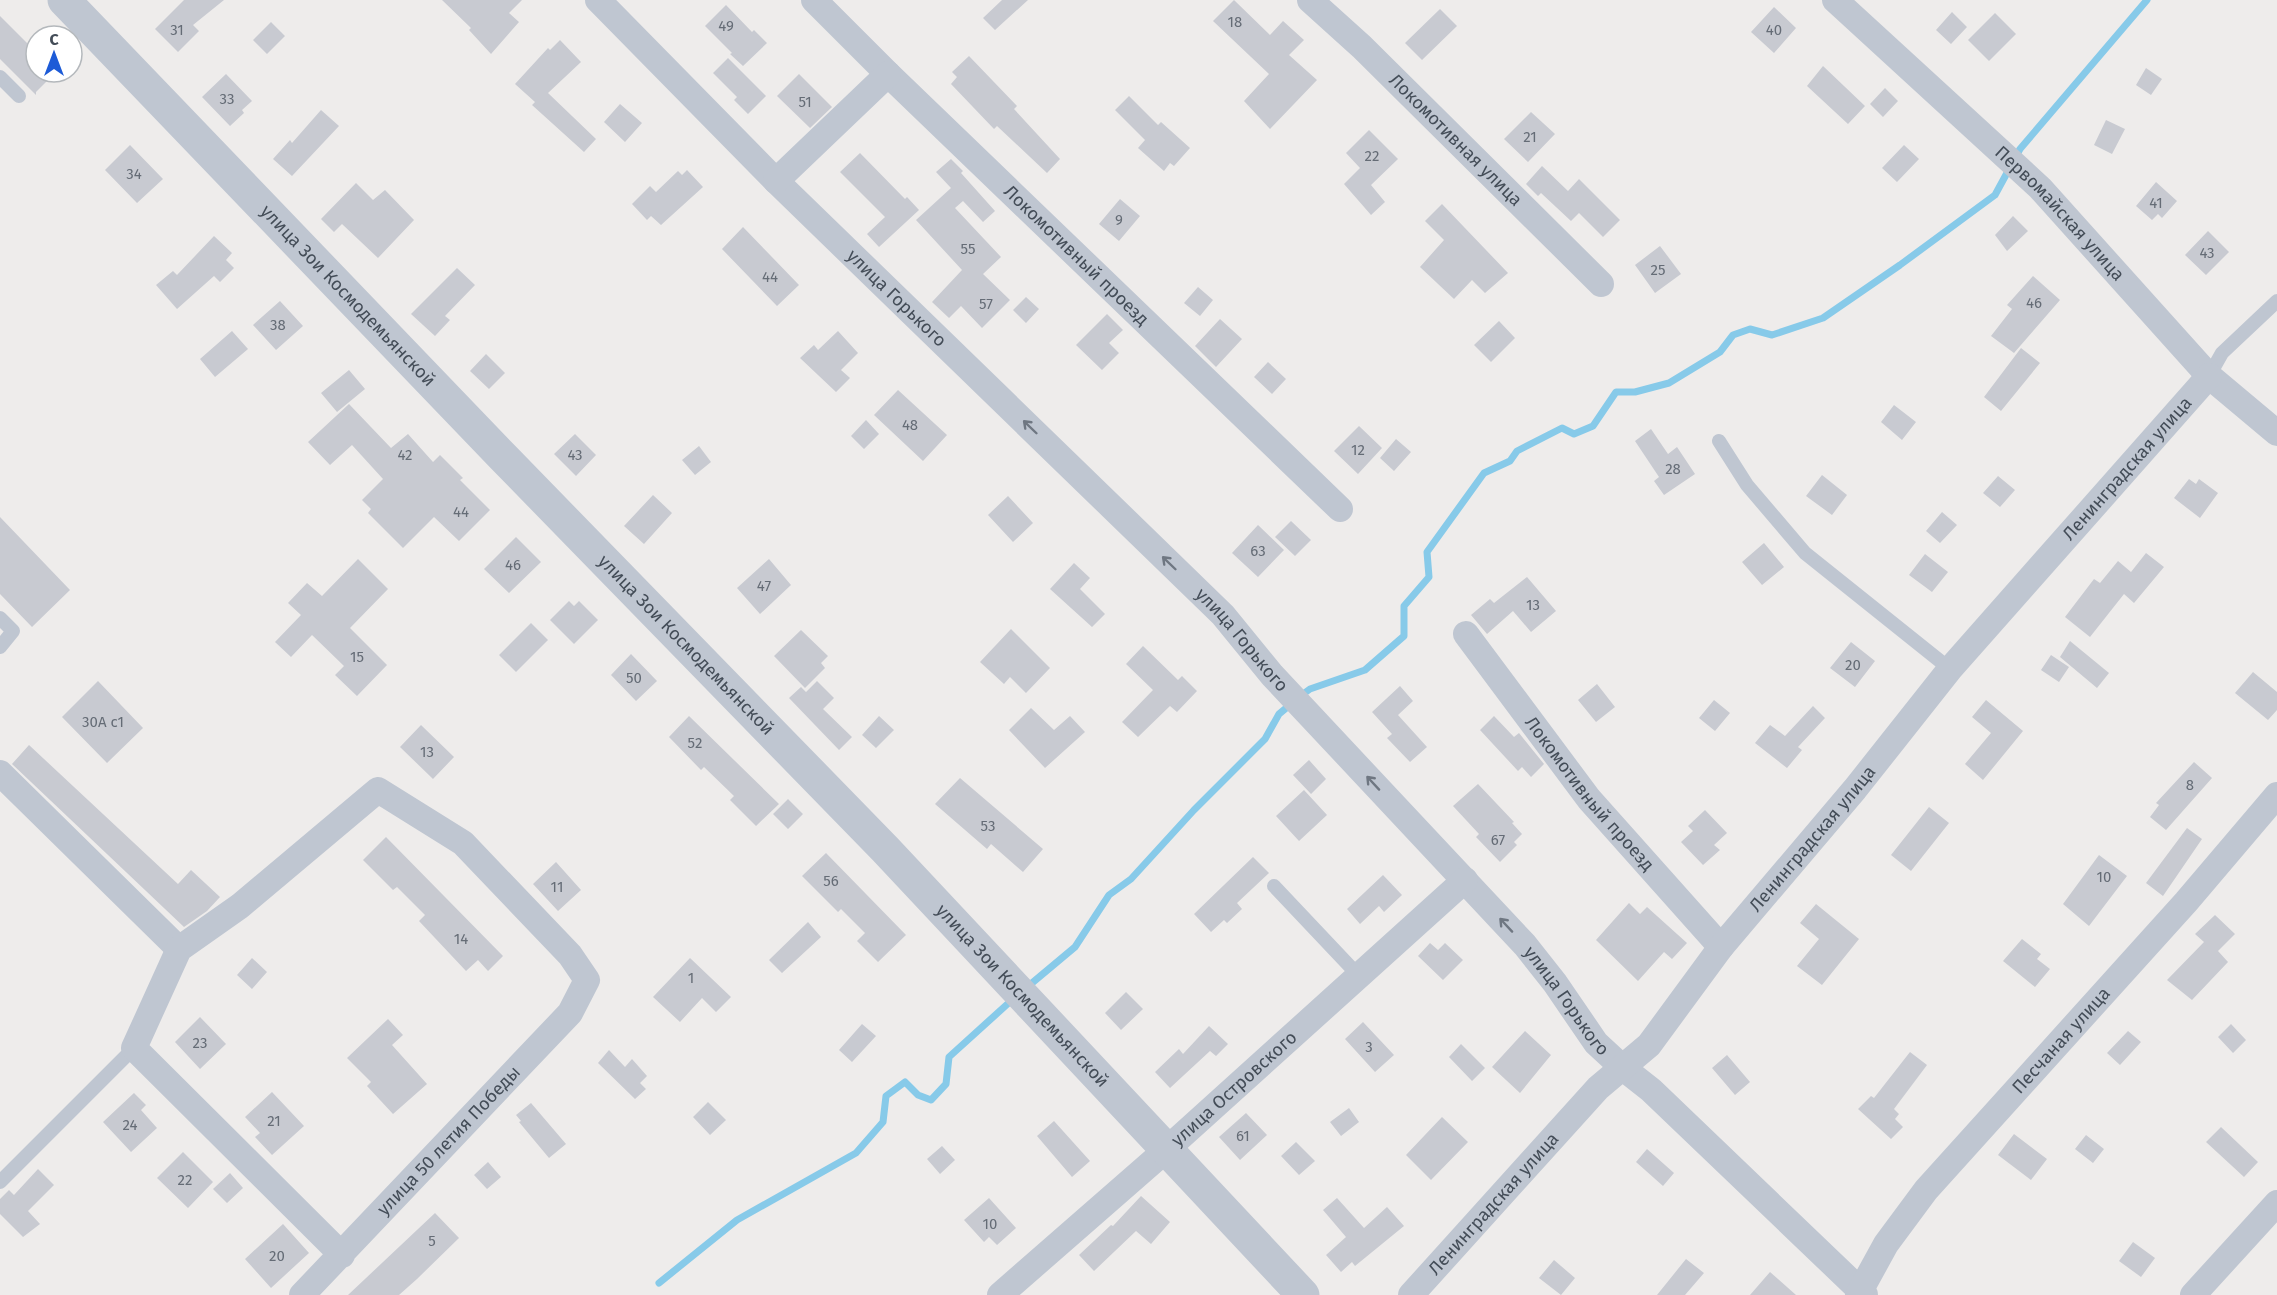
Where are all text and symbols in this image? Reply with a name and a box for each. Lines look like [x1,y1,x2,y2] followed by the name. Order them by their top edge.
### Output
[1228,13,1242,31] house number: 18
[718,17,734,35] house number: 49
[170,21,184,39] house number: 31
[1766,21,1782,39] house number: 40
[24,24,84,84] north arrow
[49,30,59,49] text: С
[1384,69,1527,211] street label: Локомотивная улица
[220,90,234,108] house number: 33
[798,93,812,111] house number: 51
[1523,128,1537,146] house number: 21
[1990,141,2129,285] street label: Первомайская улица
[1365,147,1379,165] house number: 22
[126,165,142,183] house number: 34
[999,180,1153,330] street label: Локомотивный проезд
[2149,194,2163,212] house number: 41
[256,200,440,391] street label: улица Зои Космодемьянской
[1115,211,1123,229] house number: 9
[961,240,975,258] house number: 55
[2199,244,2215,262] house number: 43
[842,245,951,351] street label: улица Горького
[1651,261,1665,279] house number: 25
[762,268,778,286] house number: 44
[2026,294,2042,312] house number: 46
[979,295,993,313] house number: 57
[270,316,286,334] house number: 38
[2058,392,2196,545] street label: Ленинградская улица
[902,416,918,434] house number: 48
[1022,420,1037,434] one-way arrow
[1351,441,1365,459] house number: 12
[397,446,413,464] house number: 42
[567,446,583,464] house number: 43
[1665,460,1681,478] house number: 28
[453,503,469,521] house number: 44
[1250,542,1266,560] house number: 63
[593,550,779,740] street label: улица Зои Космодемьянской
[505,556,521,574] house number: 46
[1162,556,1177,570] one-way arrow
[757,577,771,595] house number: 47
[1191,583,1293,696] street label: улица Горького
[1526,596,1540,614] house number: 13
[350,648,364,666] house number: 15
[1845,656,1861,674] house number: 20
[626,669,642,687] house number: 50
[1520,712,1659,875] street label: Локомотивный проезд
[82,713,124,731] house number: 30А с1
[688,734,702,752] house number: 52
[420,743,434,761] house number: 13
[1745,761,1880,916] street label: Ленинградская улица
[1366,775,1381,790] one-way arrow
[2186,776,2194,794] house number: 8
[981,817,995,835] house number: 53
[1491,831,1505,849] house number: 67
[2097,868,2111,886] house number: 10
[823,872,839,890] house number: 56
[551,878,563,896] house number: 11
[931,899,1114,1092] street label: улица Зои Космодемьянской
[1500,918,1514,933] one-way arrow
[454,930,468,948] house number: 14
[1519,942,1614,1060] street label: улица Горького
[688,969,694,987] house number: 1
[2008,983,2115,1098] street label: Песчаная улица
[1167,1026,1301,1151] street label: улица Островского
[193,1034,207,1052] house number: 23
[1365,1038,1373,1056] house number: 3
[372,1061,525,1220] street label: улица 50 летия Победы
[267,1112,281,1130] house number: 21
[122,1116,138,1134] house number: 24
[1236,1127,1250,1145] house number: 61
[1424,1128,1563,1279] street label: Ленинградская улица
[178,1171,192,1189] house number: 22
[983,1215,997,1233] house number: 10
[428,1232,436,1250] house number: 5
[269,1247,285,1265] house number: 20

